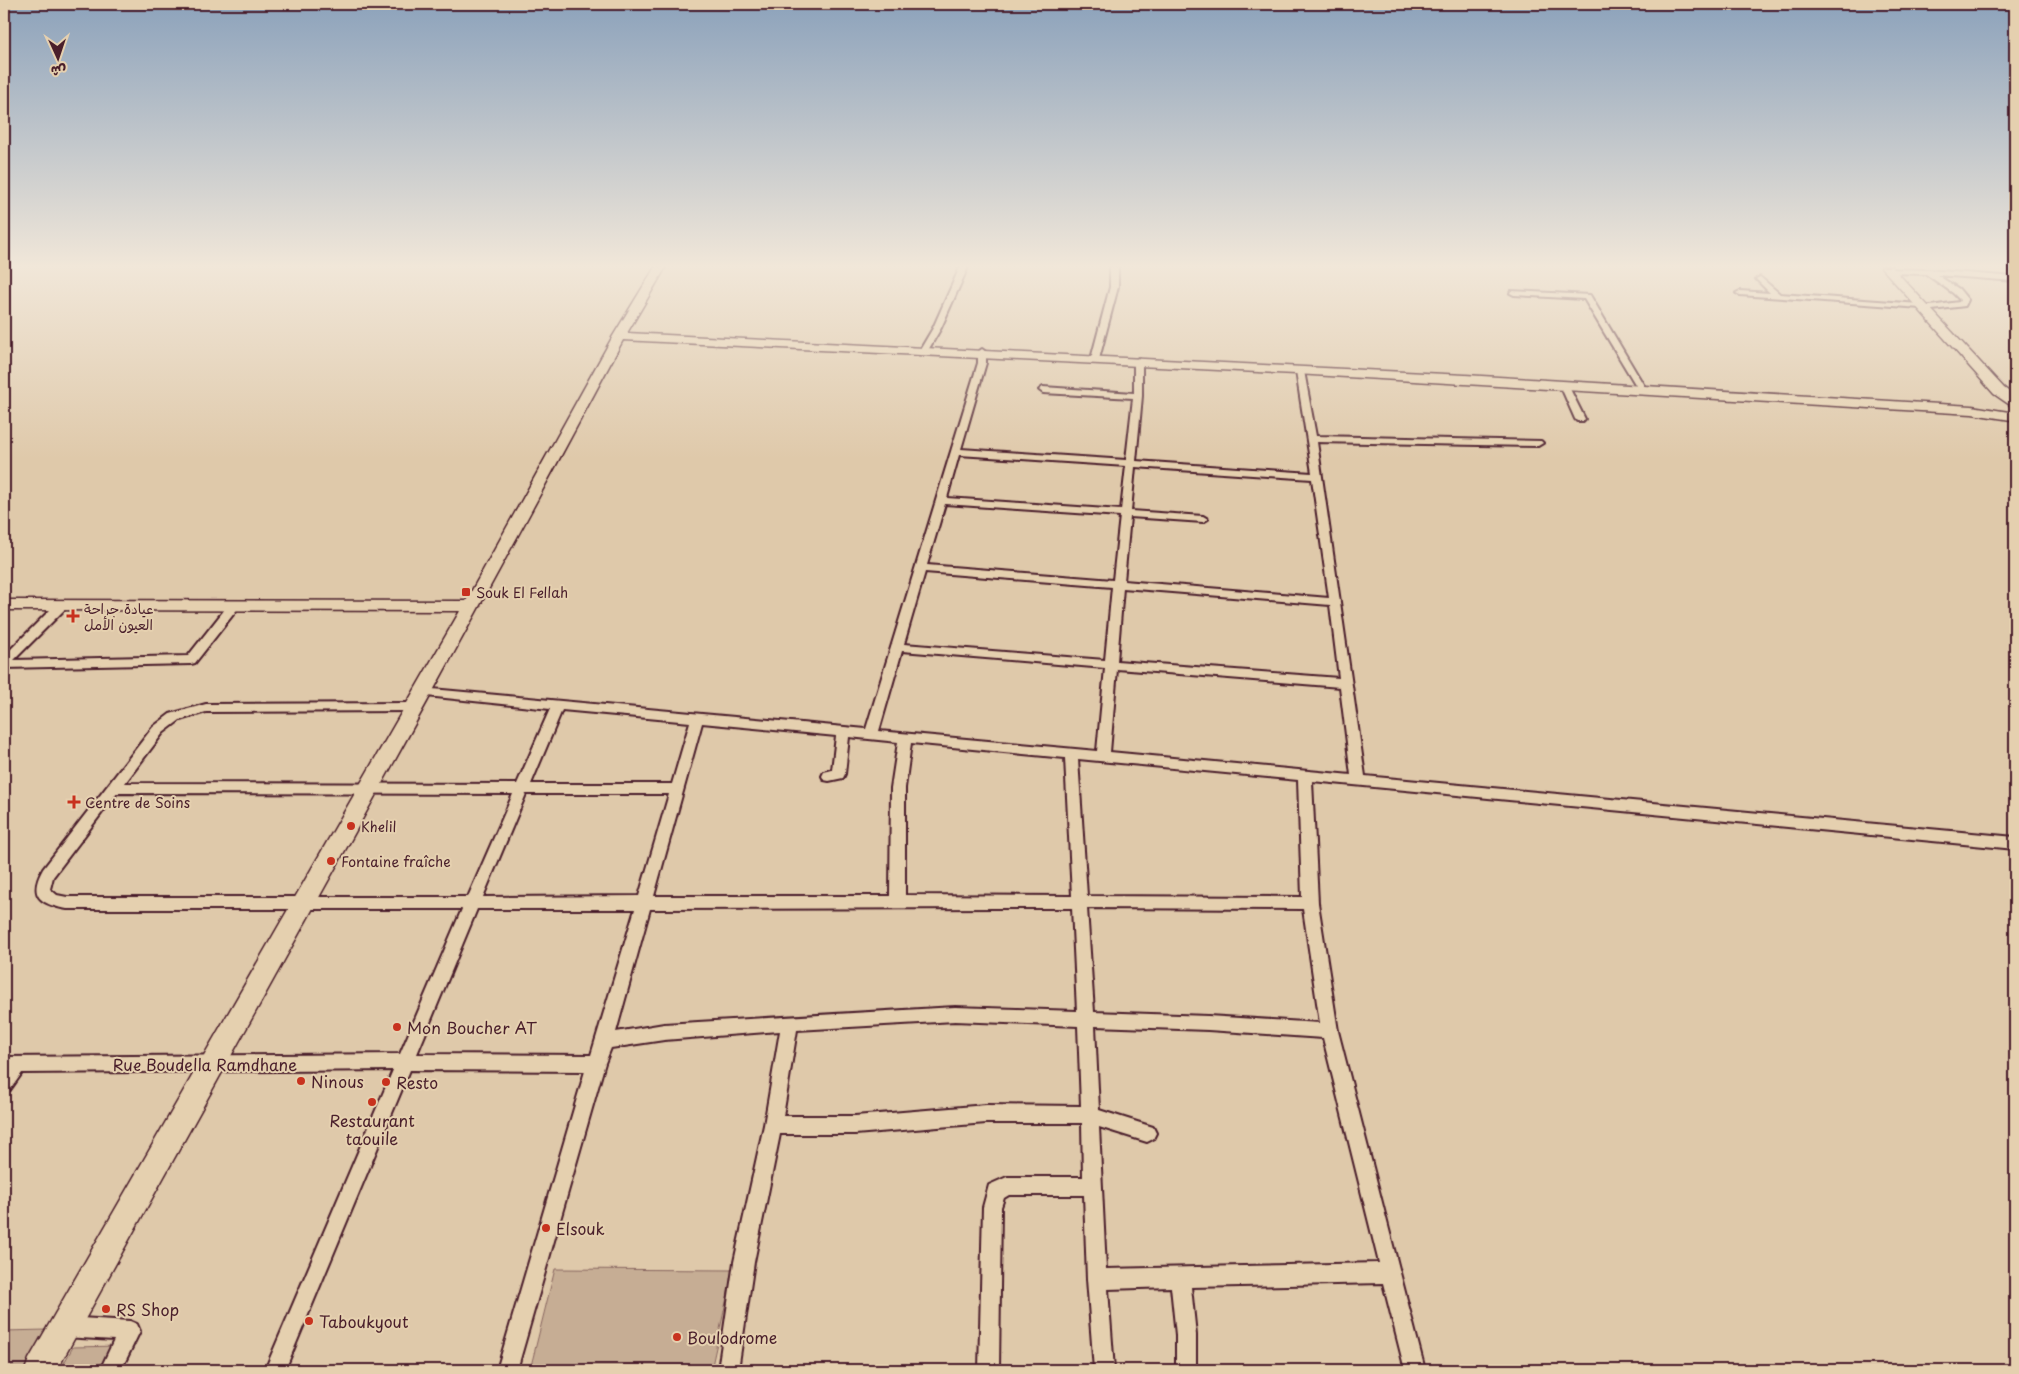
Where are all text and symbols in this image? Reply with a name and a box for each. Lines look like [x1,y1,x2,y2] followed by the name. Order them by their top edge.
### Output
[32,32,82,82] north arrow
[50,61,67,82] text: ش
[476,582,568,603] place label: Souk El Fellah
[460,586,472,598] marker: Souk El Fellah
[84,598,153,635] place label: عيادة جراحة العيون الأمل
[66,609,80,623] marker: عيادة جراحة العيون الأمل
[85,792,190,813] place label: Centre de Soins
[67,795,81,809] marker: Centre de Soins
[361,816,396,837] place label: Khelil
[345,820,357,832] marker: Khelil
[341,851,451,872] place label: Fontaine fraîche
[325,855,337,867] marker: Fontaine fraîche
[407,1015,537,1039] place label: Mon Boucher AT
[391,1021,403,1033] marker: Mon Boucher AT
[113,1052,297,1076] street label: Rue Boudella Ramdhane
[311,1069,364,1093] place label: Ninous
[396,1070,438,1094] place label: Resto
[295,1075,307,1087] marker: Ninous
[380,1076,392,1088] marker: Resto
[366,1096,378,1108] marker: Restaurant taouile
[329,1108,415,1150] place label: Restaurant taouile
[556,1216,605,1240] place label: Elsouk
[540,1222,552,1234] marker: Elsouk
[116,1297,179,1321] place label: RS Shop
[100,1303,112,1315] marker: RS Shop
[319,1309,409,1333] place label: Taboukyout
[303,1315,315,1327] marker: Taboukyout
[687,1325,777,1349] place label: Boulodrome
[671,1331,683,1343] marker: Boulodrome

